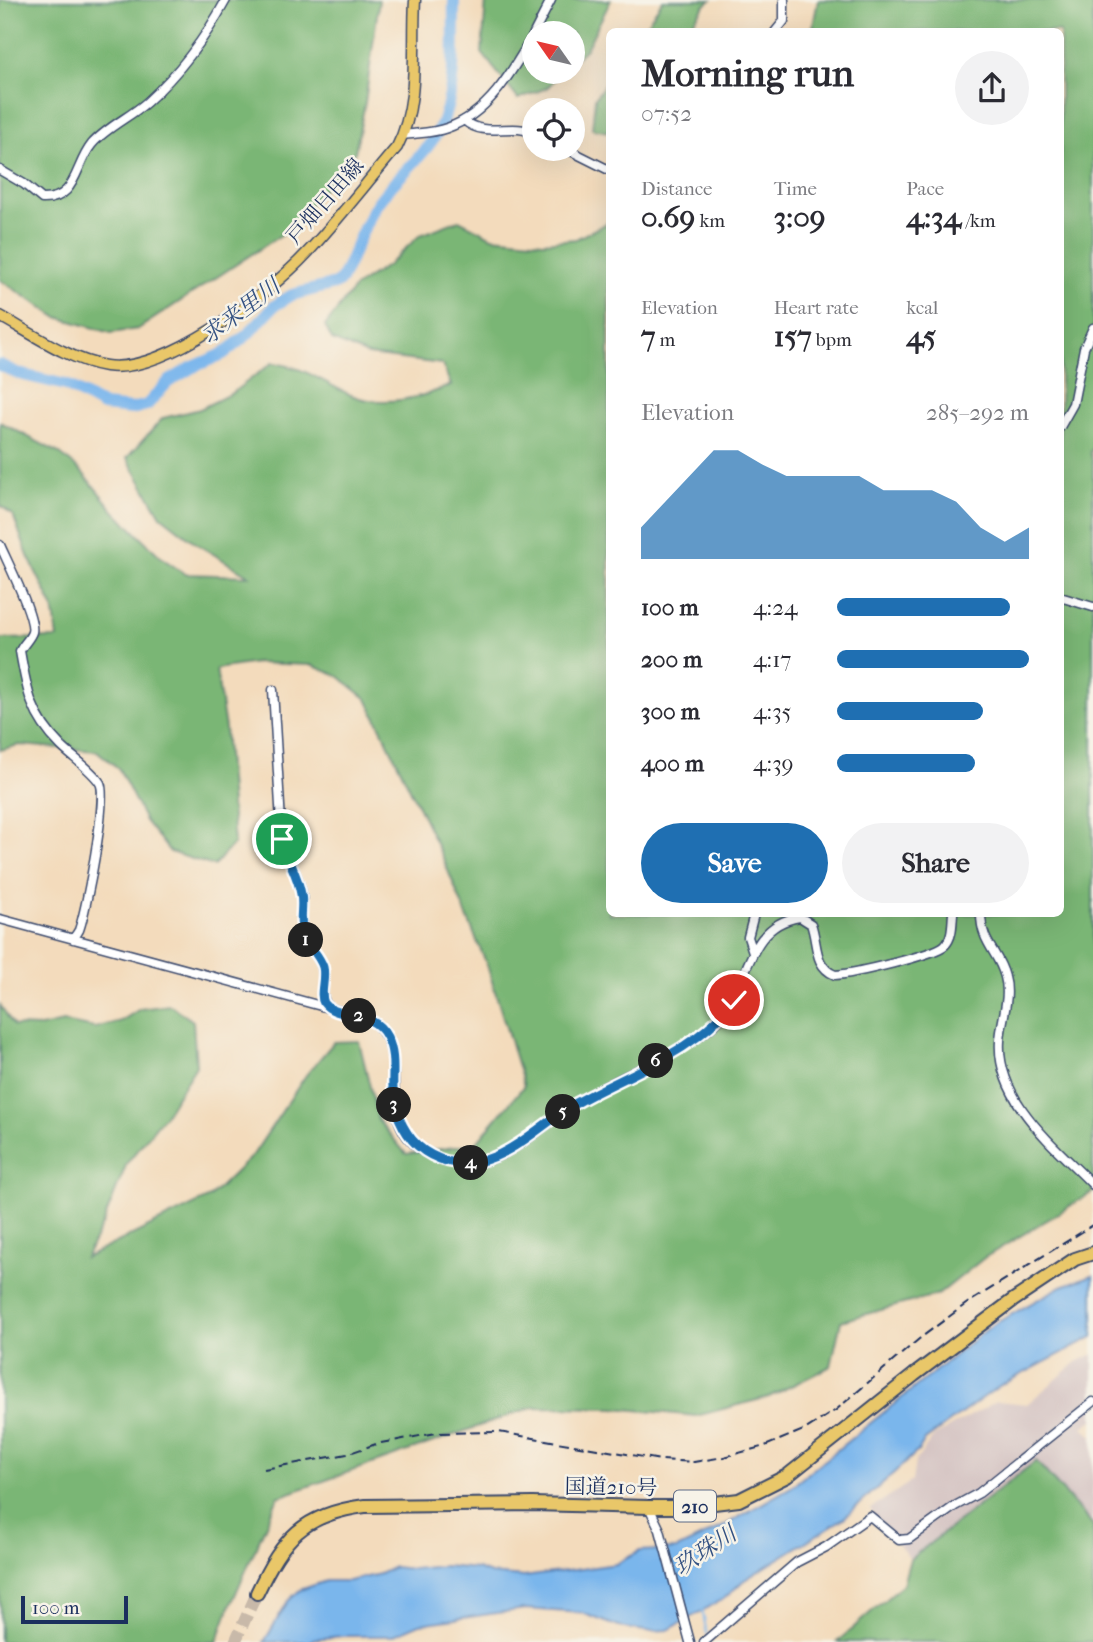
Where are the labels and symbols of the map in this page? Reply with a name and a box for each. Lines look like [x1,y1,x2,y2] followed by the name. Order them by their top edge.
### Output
[522,21,584,84] north arrow
[282,154,368,248] street label: 戸畑日田線
[195,271,288,350] water label: 求来里川
[252,809,312,869] pin
[288,922,324,958] pin: 1
[704,970,764,1030] pin
[342,998,376,1034] pin: 2
[638,1044,674,1078] pin: 6
[376,1088,412,1122] pin: 3
[546,1094,580,1130] pin: 5
[454,1146,489,1180] pin: 4
[564,1474,658,1500] street label: 国道210号
[674,1490,716,1522] road number: 210
[669,1518,744,1581] water label: 玖珠川
[21,1593,128,1625] scale bar

